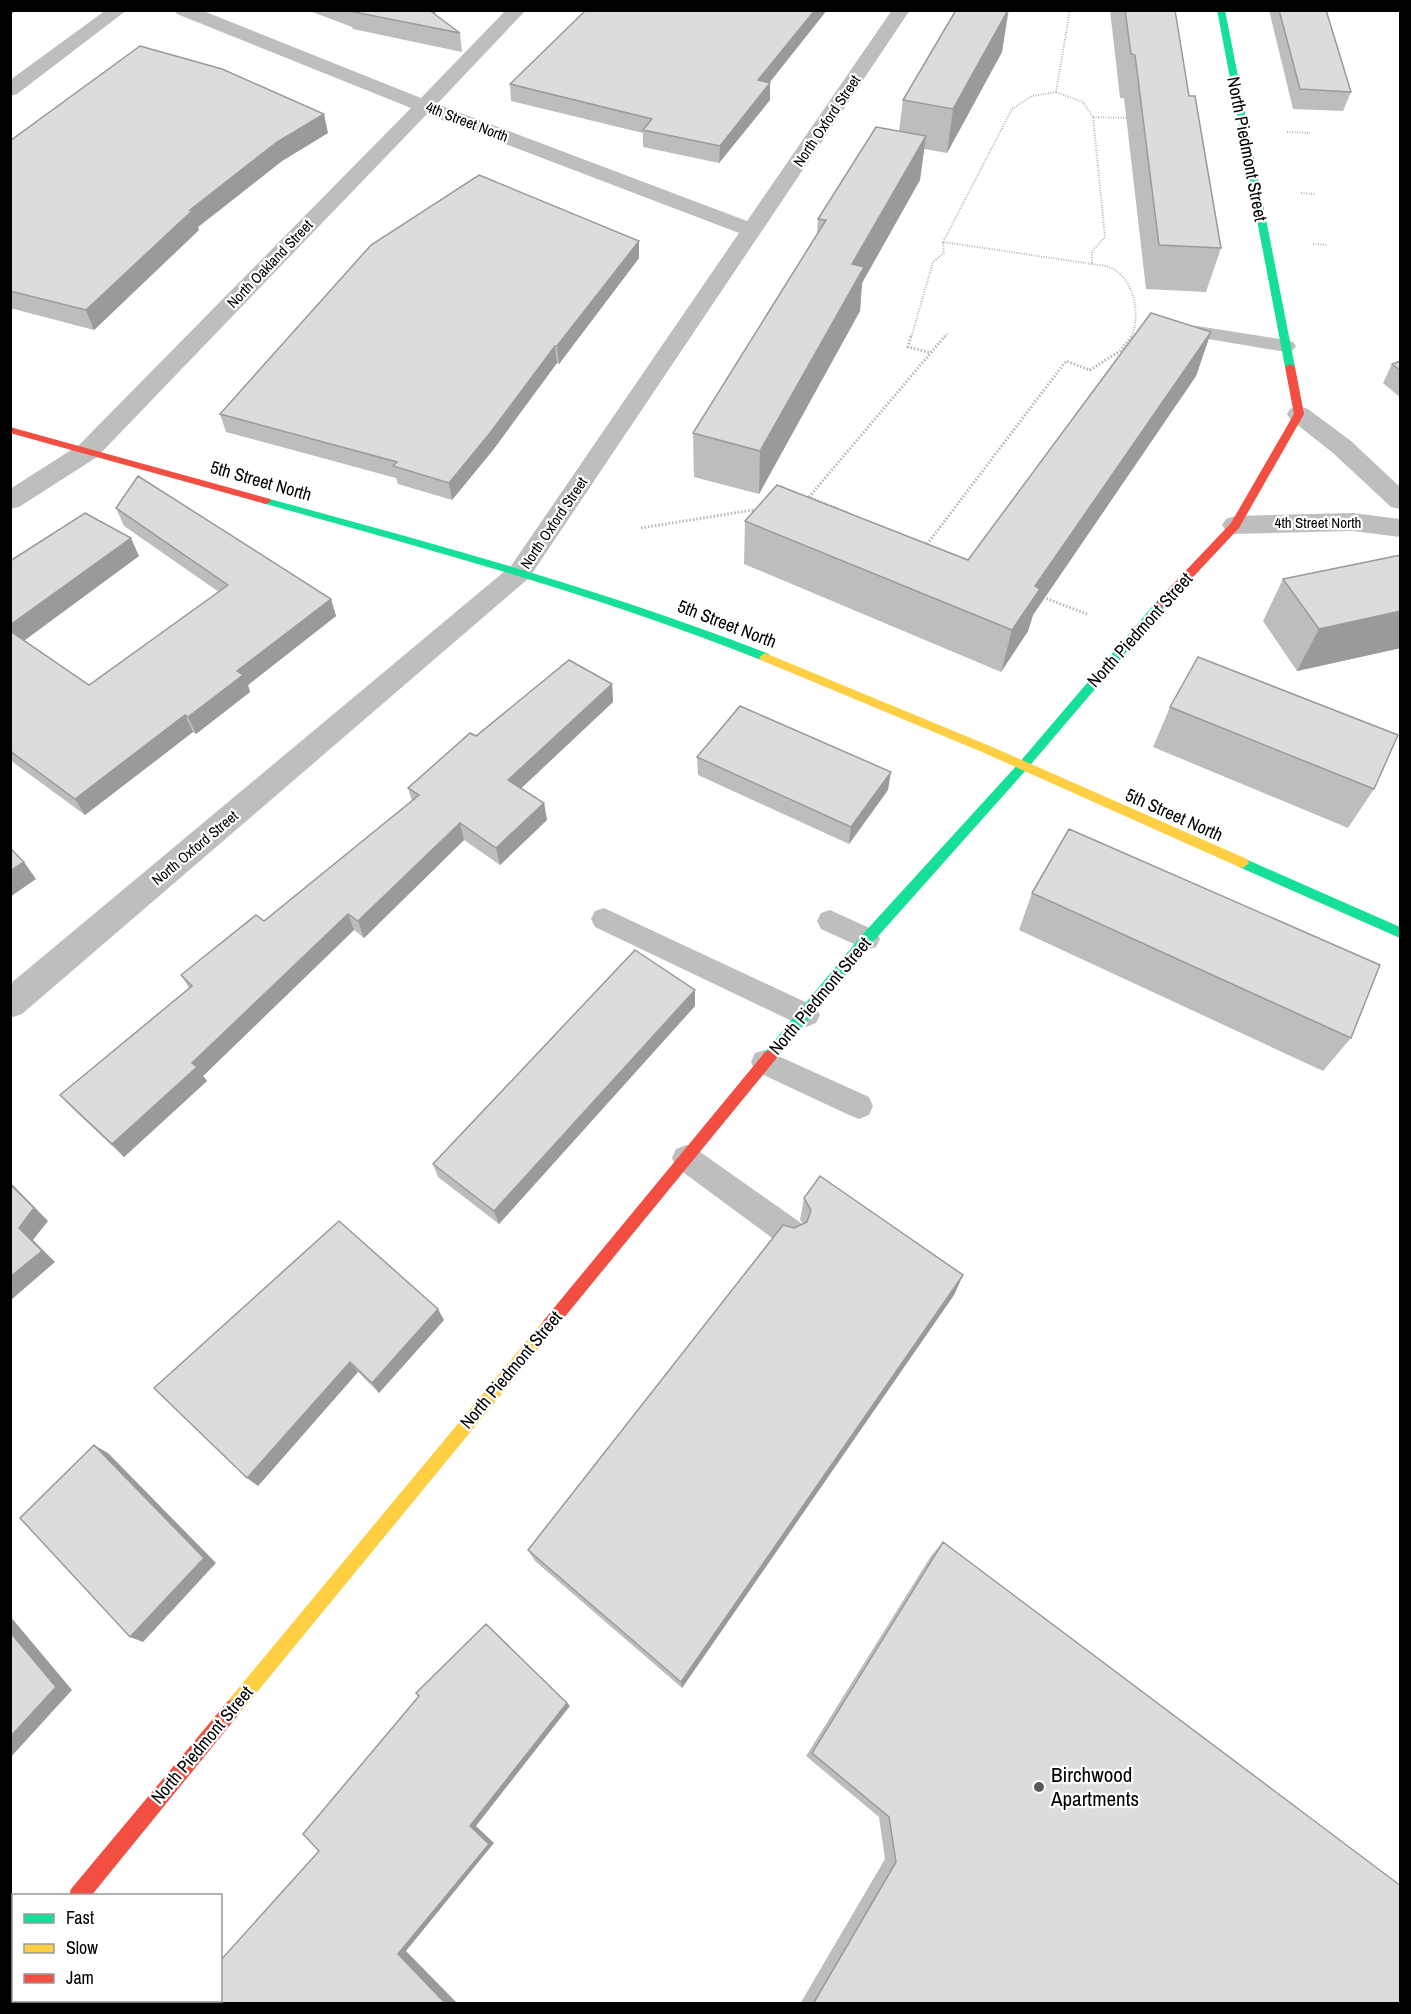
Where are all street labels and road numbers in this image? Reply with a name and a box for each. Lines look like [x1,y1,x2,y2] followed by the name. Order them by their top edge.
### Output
[788,70,865,171] street label: North Oxford Street
[1221,74,1274,223] street label: North Piedmont Street
[423,96,511,147] street label: 4th Street North
[222,214,318,313] street label: North Oakland Street
[208,454,315,507] street label: 5th Street North
[515,472,592,573] street label: North Oxford Street
[1275,512,1361,533] street label: 4th Street North
[1081,567,1198,693] street label: North Piedmont Street
[674,593,780,654] street label: 5th Street North
[1122,782,1227,847] street label: 5th Street North
[147,805,243,890] street label: North Oxford Street
[763,931,876,1060] street label: North Piedmont Street
[454,1305,567,1434] street label: North Piedmont Street
[145,1680,258,1809] street label: North Piedmont Street

